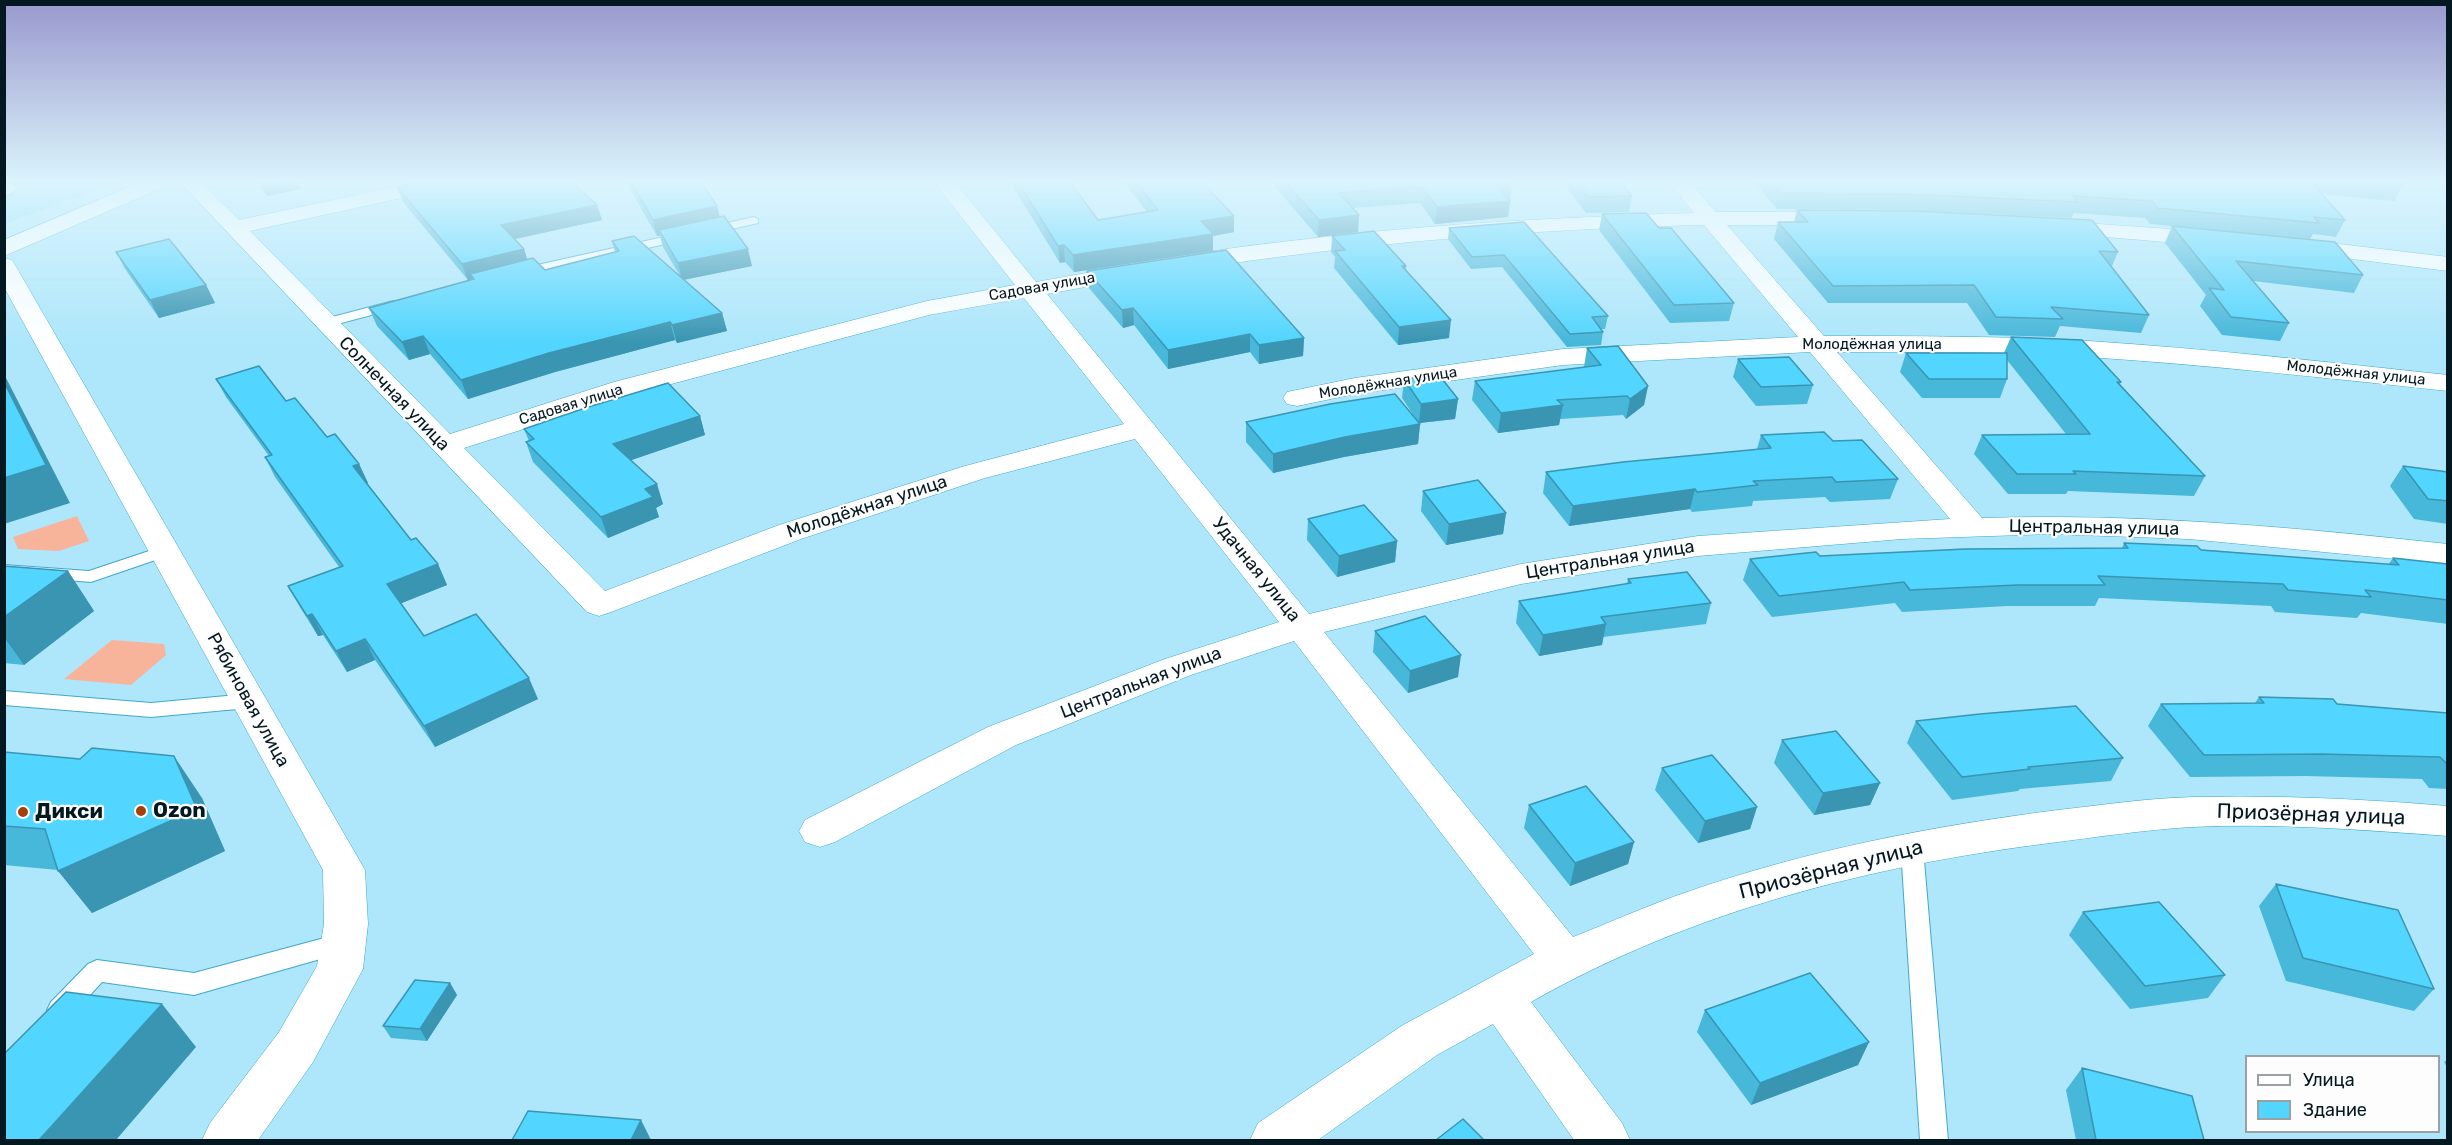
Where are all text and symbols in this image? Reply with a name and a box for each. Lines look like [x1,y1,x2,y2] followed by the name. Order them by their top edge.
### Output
[987,269,1097,305] street label: Садовая улица
[334,332,454,456] street label: Солнечная улица
[1802,336,1942,354] street label: Молодёжная улица
[2286,357,2426,389] street label: Молодёжная улица
[1318,363,1458,403] street label: Молодёжная улица
[517,381,625,429] street label: Садовая улица
[784,471,950,543] street label: Молодёжная улица
[1207,513,1305,627] street label: Удачная улица
[2009,516,2179,540] street label: Центральная улица
[1524,536,1696,584] street label: Центральная улица
[202,629,294,771] street label: Рябиновая улица
[1058,642,1224,724] street label: Центральная улица
[153,798,206,824] place label: Ozon
[35,799,103,825] place label: Дикси
[2216,799,2406,831] street label: Приозёрная улица
[134,804,148,818] marker: Ozon
[16,805,30,819] marker: Дикси
[1736,835,1926,905] street label: Приозёрная улица
[2245,1055,2440,1133] legend
[2303,1069,2355,1091] text: Улица
[2303,1099,2367,1121] text: Здание

